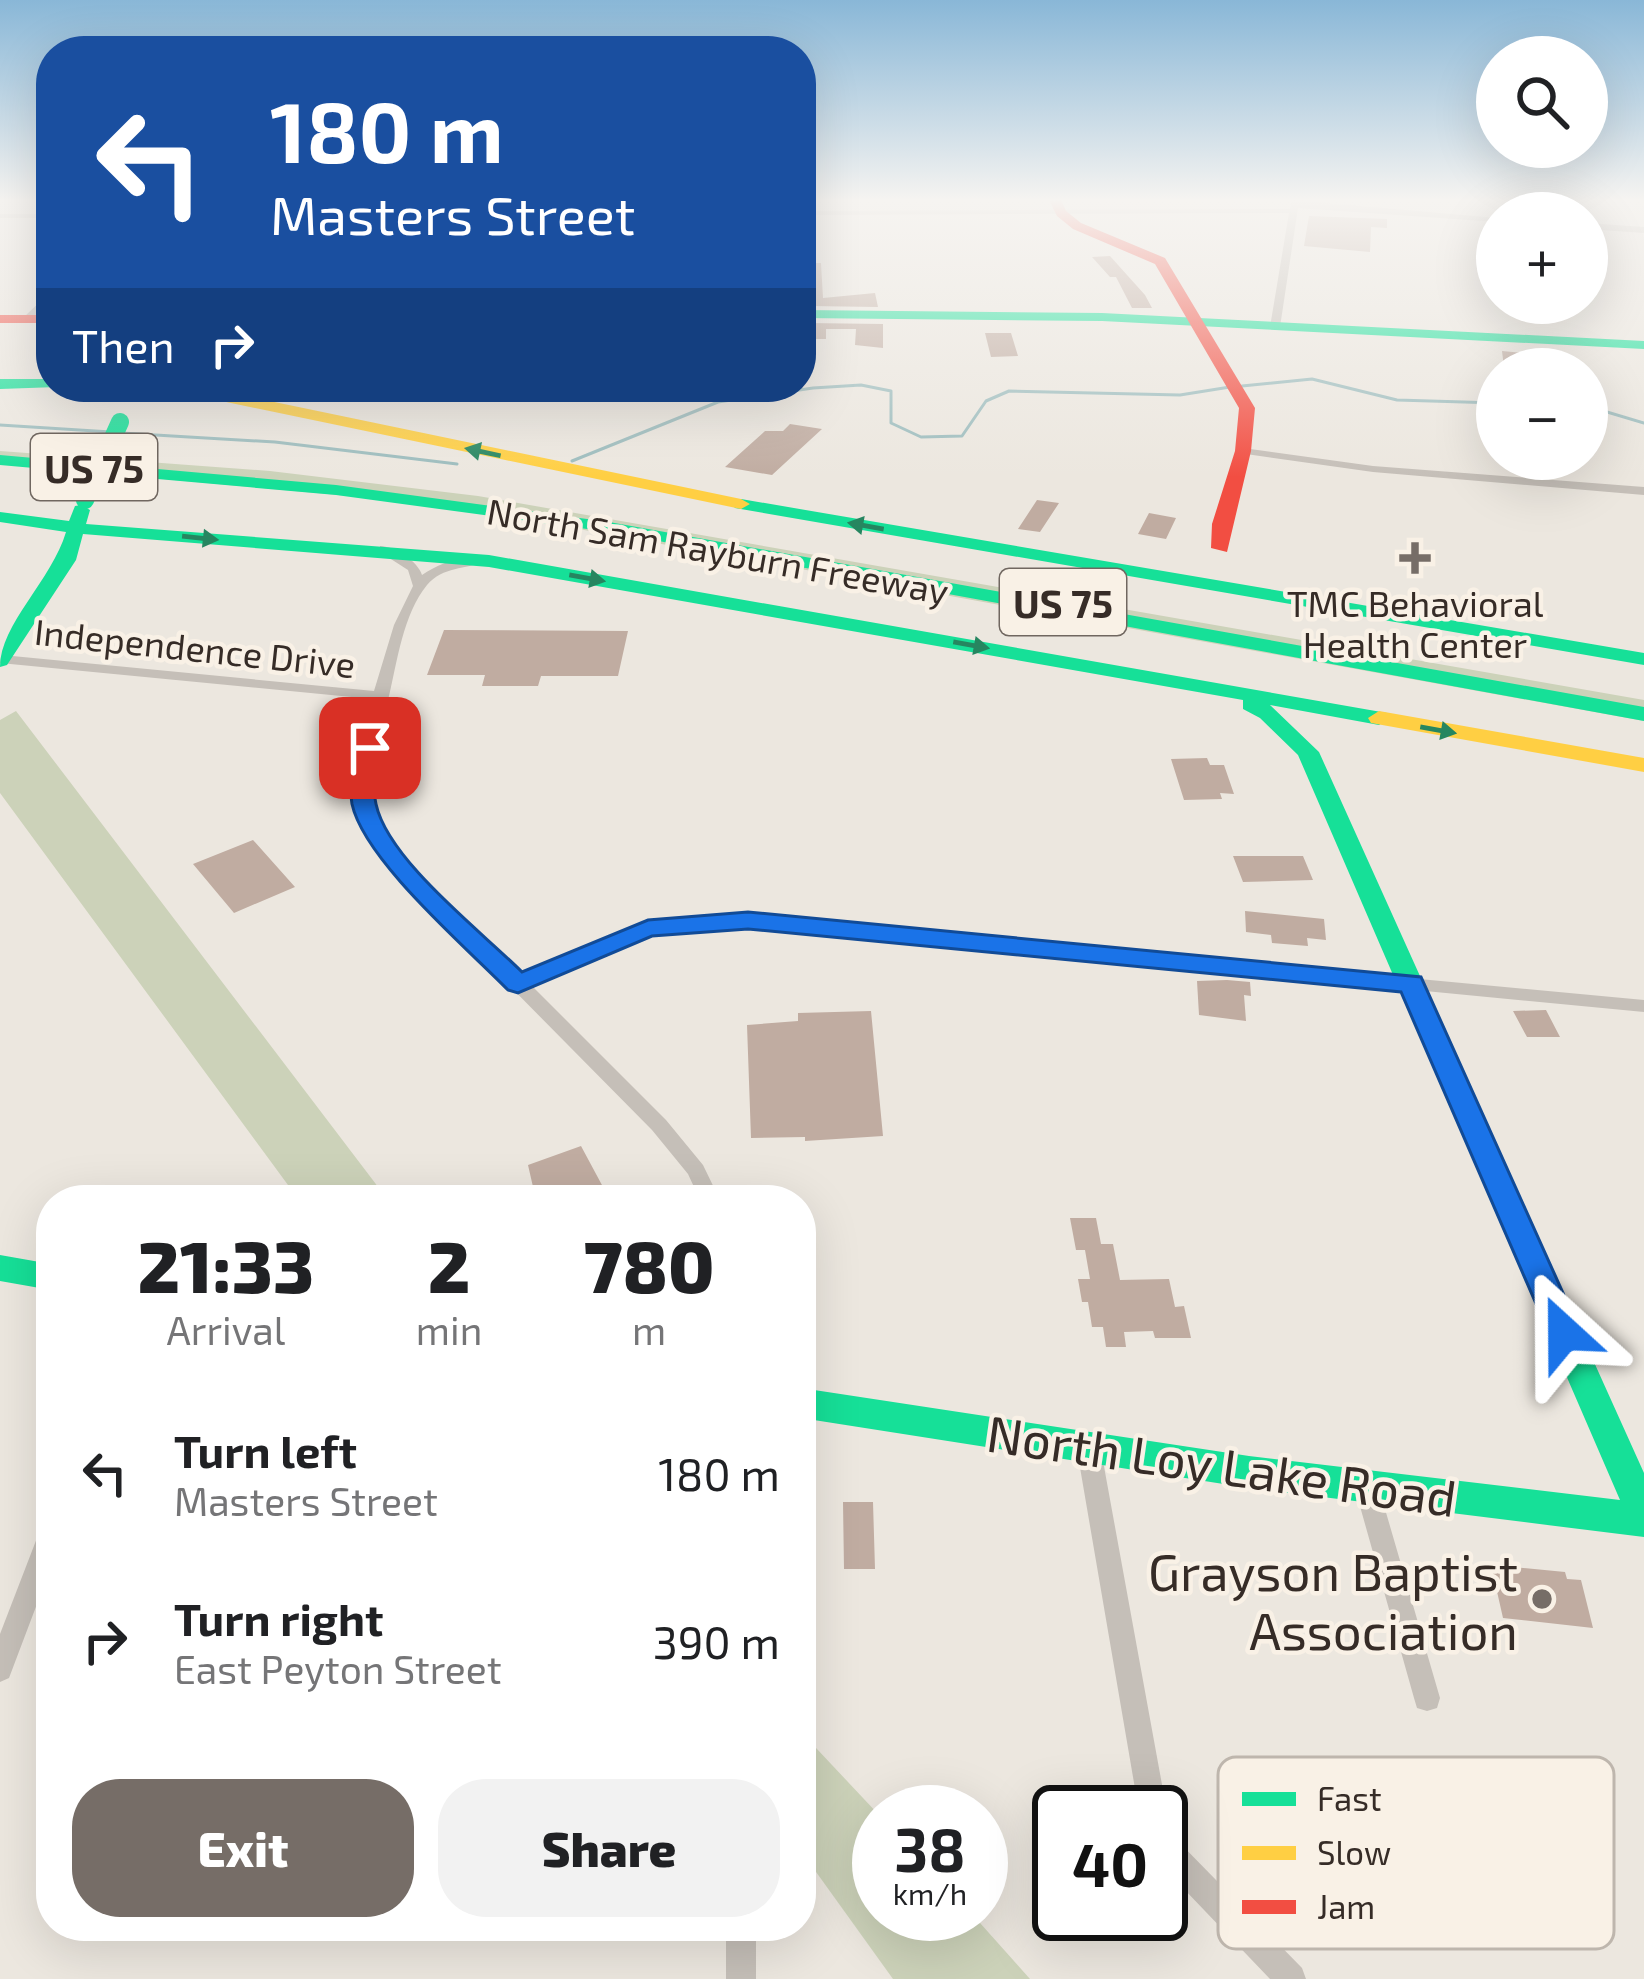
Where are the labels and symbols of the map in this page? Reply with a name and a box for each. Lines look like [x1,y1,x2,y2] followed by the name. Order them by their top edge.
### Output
[31,434,157,500] road number: US 75
[464,442,502,461] one-way arrow
[484,488,952,612] street label: North Sam Rayburn Freeway
[847,516,885,534] one-way arrow
[182,529,219,548] one-way arrow
[1399,542,1431,574] marker: TMC Behavioral Health Center
[569,569,606,588] one-way arrow
[1000,569,1126,635] road number: US 75
[1287,581,1544,665] place label: TMC Behavioral Health Center
[32,609,358,685] street label: Independence Drive
[953,636,991,654] one-way arrow
[319,697,421,799] pin
[1419,721,1457,739] one-way arrow
[1501,1270,1627,1396] position arrow
[983,1401,1461,1527] street label: North Loy Lake Road
[1148,1540,1518,1660] place label: Grayson Baptist Association
[1529,1586,1555,1612] marker: Grayson Baptist Association
[1218,1757,1614,1949] legend
[1317,1778,1381,1818] text: Fast
[1032,1785,1188,1941] speed limit sign: 40
[1317,1832,1391,1872] text: Slow
[1317,1886,1375,1926] text: Jam

